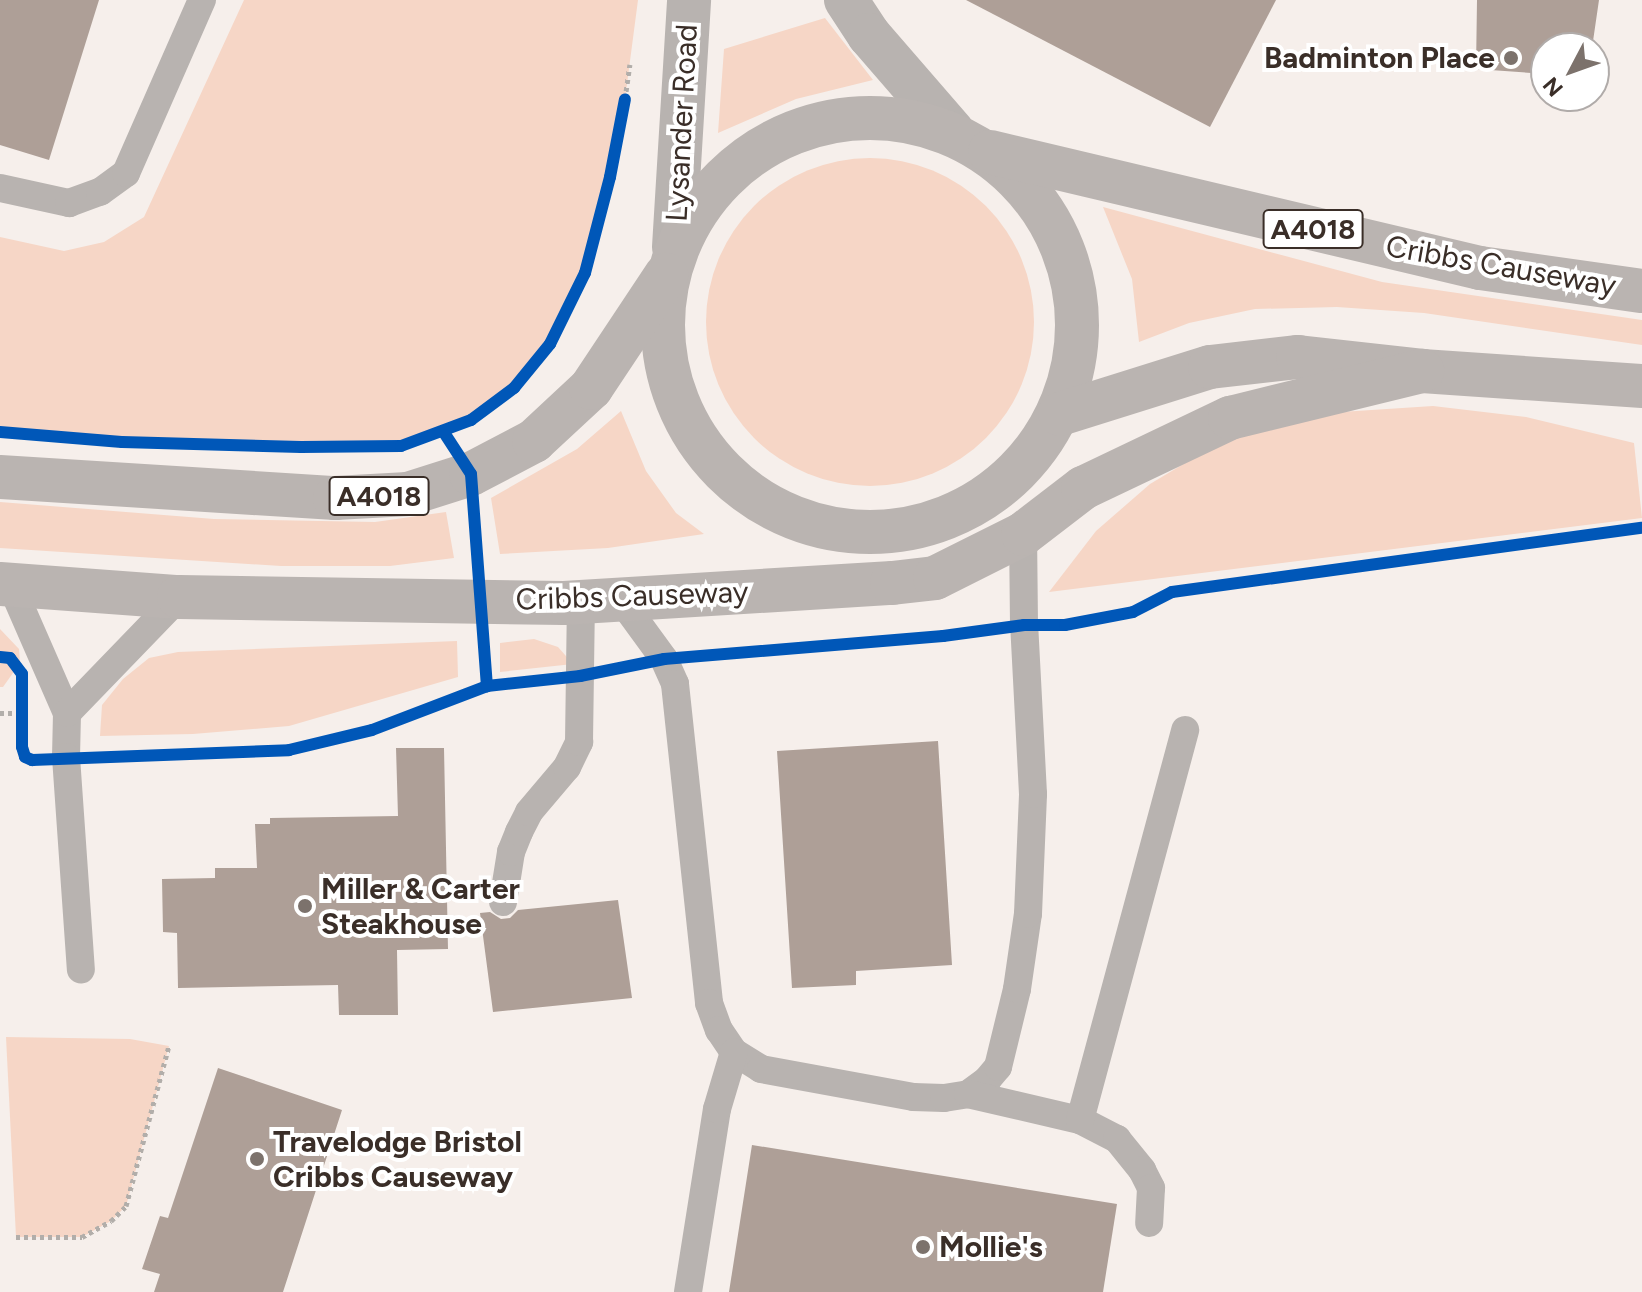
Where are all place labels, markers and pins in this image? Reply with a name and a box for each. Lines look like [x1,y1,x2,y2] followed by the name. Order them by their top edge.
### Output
[1264,40,1495,76] place label: Badminton Place
[1502,49,1520,67] marker: Badminton Place
[321,871,520,942] place label: Miller & Carter Steakhouse
[296,897,314,915] marker: Miller & Carter Steakhouse
[273,1124,522,1194] place label: Travelodge Bristol Cribbs Causeway
[248,1150,266,1168] marker: Travelodge Bristol Cribbs Causeway
[939,1229,1043,1265] place label: Mollie's
[914,1238,932,1256] marker: Mollie's

